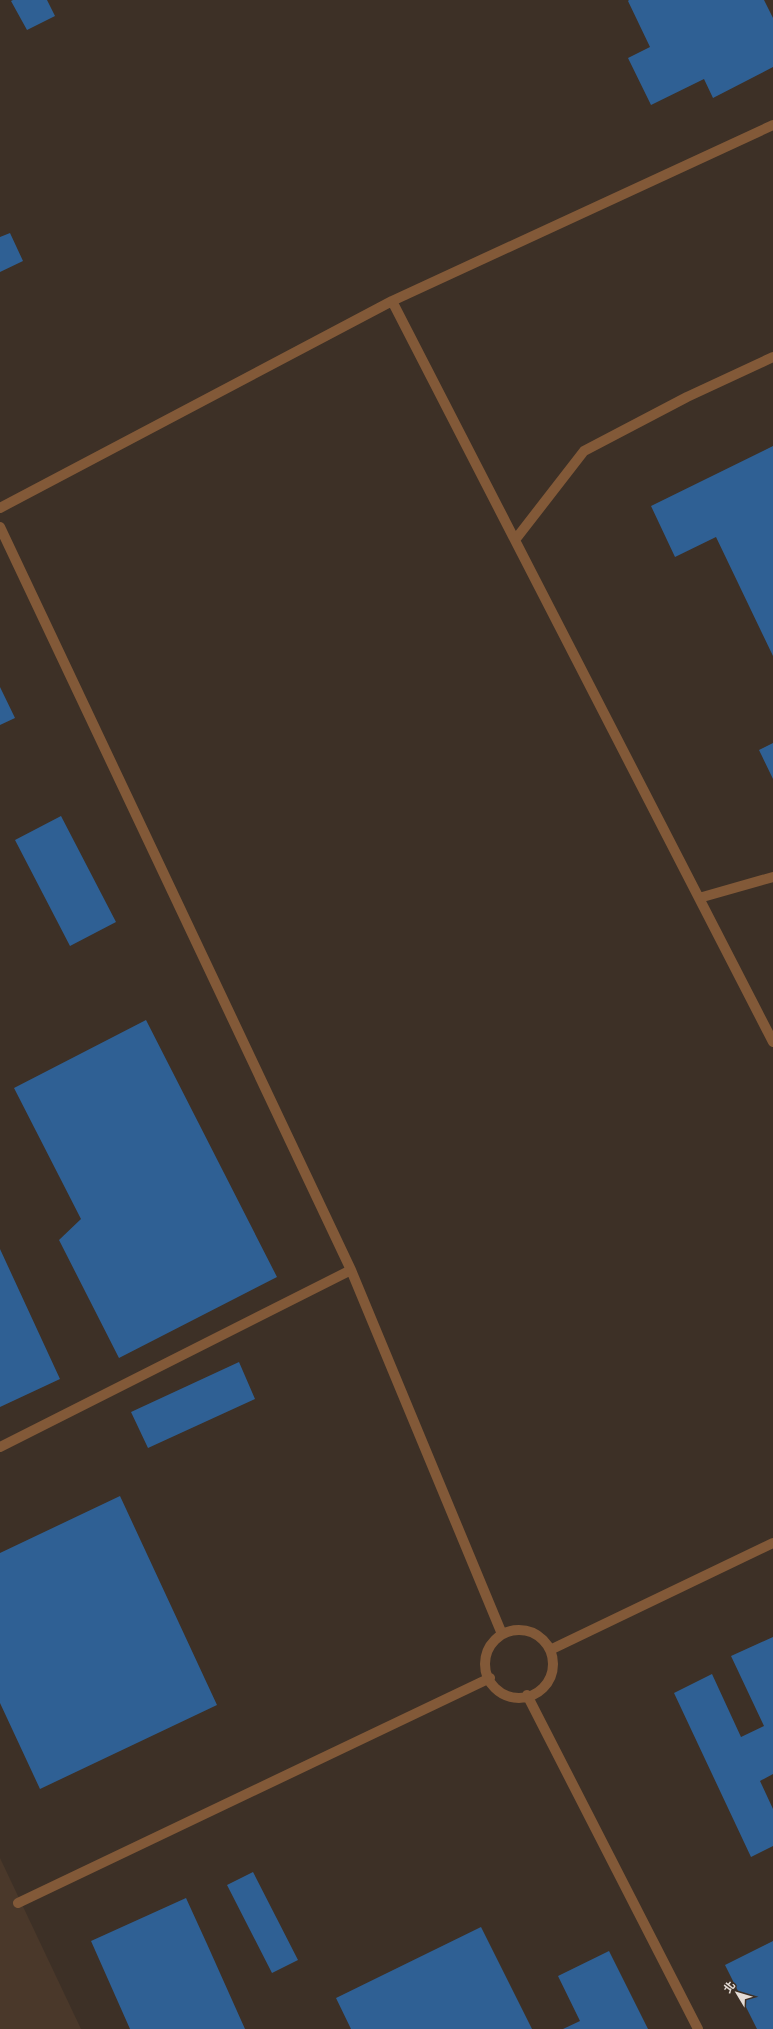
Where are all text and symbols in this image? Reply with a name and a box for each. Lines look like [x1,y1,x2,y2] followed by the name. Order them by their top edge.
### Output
[717,1973,757,2013] north arrow
[720,1978,738,1995] text: 北

